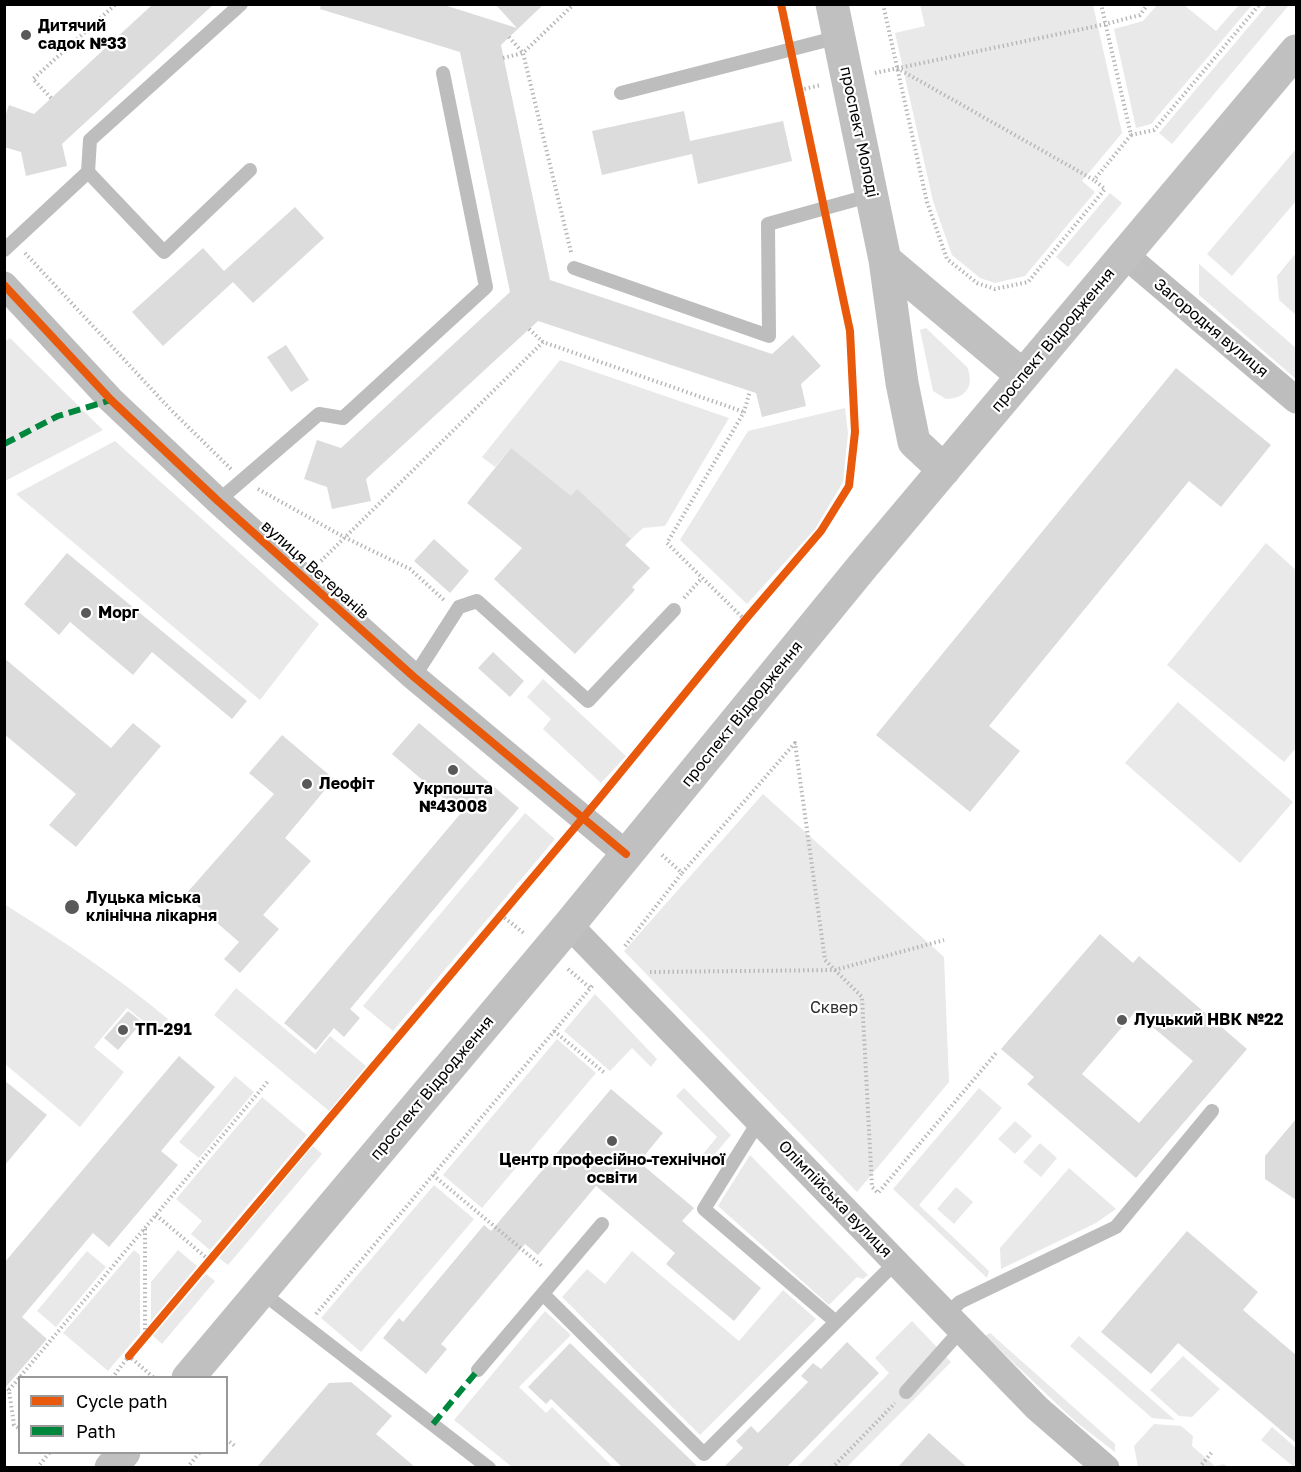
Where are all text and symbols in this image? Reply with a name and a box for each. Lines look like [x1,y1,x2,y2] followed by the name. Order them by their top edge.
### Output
[38,16,127,54] place label: Дитячий садок №33
[19,28,33,42] marker: Дитячий садок №33
[836,65,882,199] street label: проспект Молоді
[987,264,1119,416] street label: проспект Відродження
[1150,274,1272,382] street label: Загородня вулиця
[257,517,373,623] street label: вулиця Ветеранів
[98,603,139,623] place label: Морг
[79,606,93,620] marker: Морг
[677,637,807,791] street label: проспект Відродження
[446,763,460,777] marker: Укрпошта №43008
[319,774,375,794] place label: Леофіт
[300,777,314,791] marker: Леофіт
[413,779,493,817] place label: Укрпошта №43008
[86,888,217,926] place label: Луцька міська клінічна лікарня
[63,898,81,916] marker: Луцька міська клінічна лікарня
[810,998,858,1018] park label: Сквер
[1134,1010,1283,1030] place label: Луцький НВК №22
[366,1012,498,1164] street label: проспект Відродження
[1115,1013,1129,1027] marker: Луцький НВК №22
[135,1020,192,1040] place label: ТП-291
[116,1023,130,1037] marker: ТП-291
[605,1134,619,1148] marker: Центр професійно-технічної освіти
[774,1137,896,1261] street label: Олімпійська вулиця
[499,1150,725,1188] place label: Центр професійно-технічної освіти
[18,1376,228,1454] legend
[76,1390,168,1412] text: Cycle path
[76,1420,116,1442] text: Path

